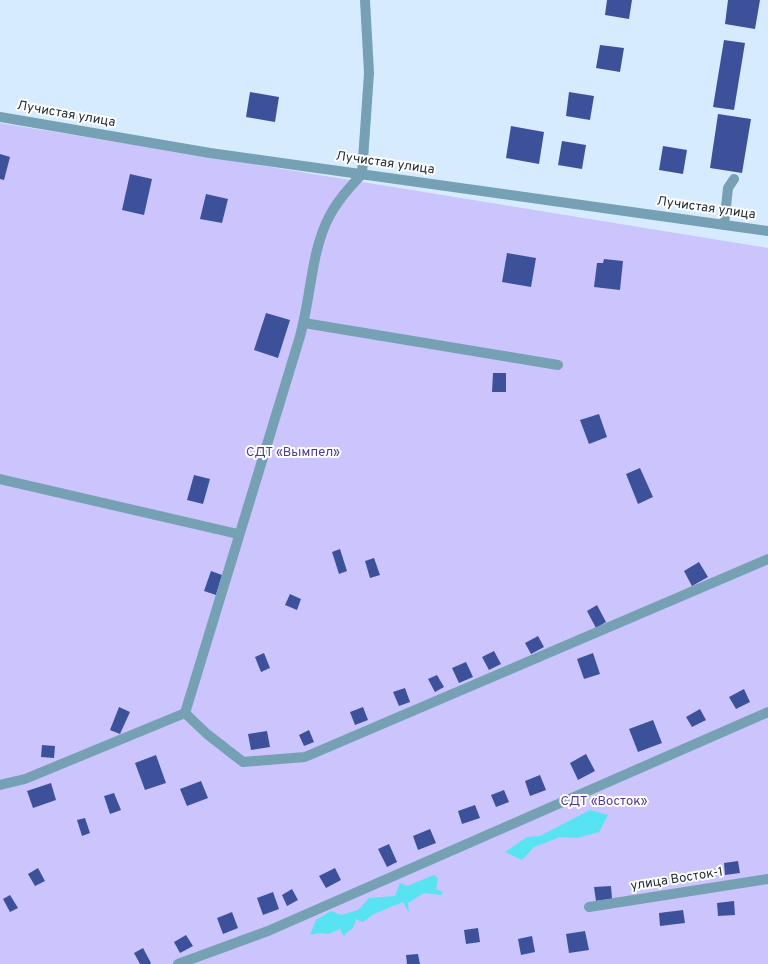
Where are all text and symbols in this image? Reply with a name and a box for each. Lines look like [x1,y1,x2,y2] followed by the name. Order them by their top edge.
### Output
[16,99,116,131] street label: Лучистая улица
[335,149,435,179] street label: Лучистая улица
[656,194,756,224] street label: Лучистая улица
[246,445,340,461] park label: СДТ «Вымпел»
[561,794,647,810] park label: СДТ «Восток»
[630,865,724,895] street label: улица Восток-1

